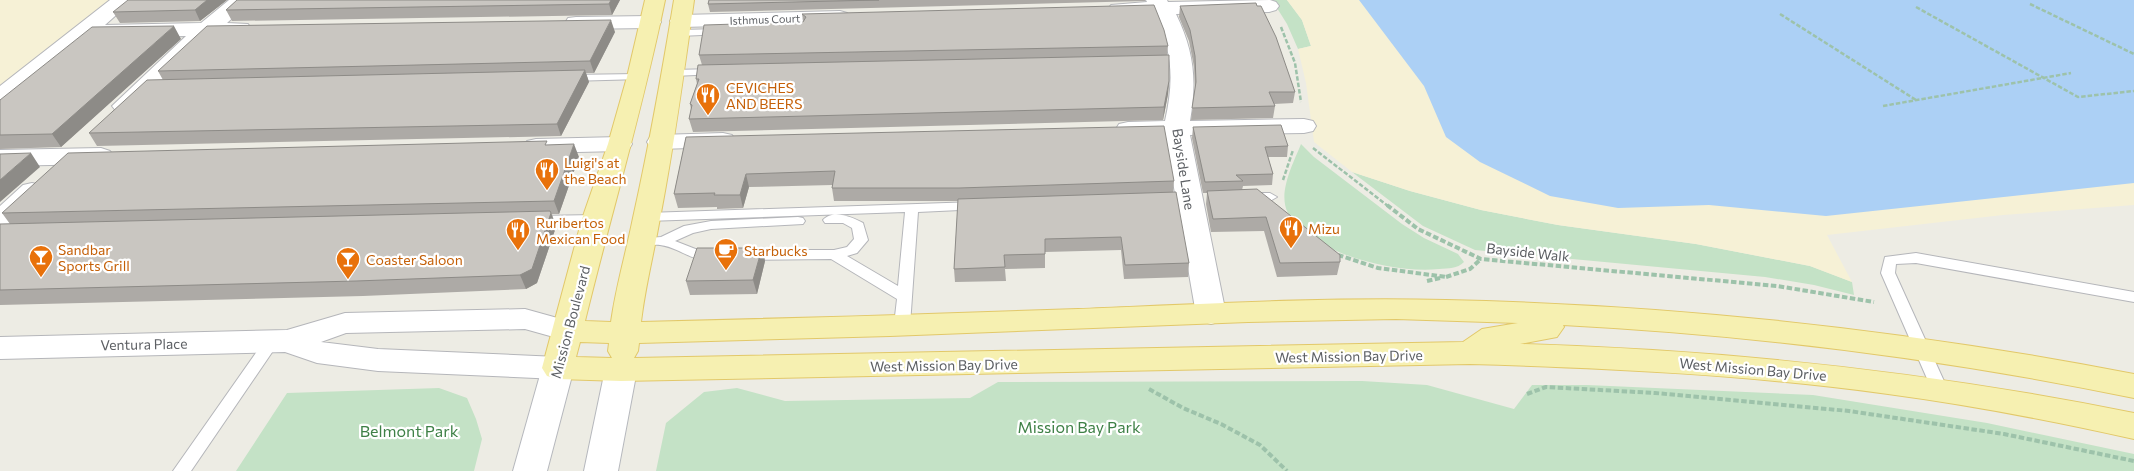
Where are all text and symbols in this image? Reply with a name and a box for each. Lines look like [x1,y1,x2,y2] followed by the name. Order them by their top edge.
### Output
[729,11,801,27] street label: Isthmus Court
[726,79,802,112] place label: CEVICHES AND BEERS
[695,82,721,116] restaurant icon: CEVICHES AND BEERS
[1169,127,1199,211] street label: Bayside Lane
[564,154,627,187] place label: Luigi's at the Beach
[534,157,560,191] restaurant icon: Luigi's at the Beach
[536,214,625,247] place label: Ruribertos Mexican Food
[1278,215,1304,249] restaurant icon: Mizu
[505,217,531,251] restaurant icon: Ruribertos Mexican Food
[1308,220,1340,237] place label: Mizu
[713,237,739,271] cafe icon: Starbucks
[1486,239,1571,265] street label: Bayside Walk
[58,241,130,274] place label: Sandbar Sports Grill
[744,242,808,259] place label: Starbucks
[28,244,54,278] bar icon: Sandbar Sports Grill
[335,246,361,280] bar icon: Coaster Saloon
[366,251,463,268] place label: Coaster Saloon
[547,264,593,380] street label: Mission Boulevard
[100,335,188,353] street label: Ventura Place
[1275,346,1423,366] street label: West Mission Bay Drive
[1679,354,1827,384] street label: West Mission Bay Drive
[870,355,1018,375] street label: West Mission Bay Drive
[1017,417,1141,436] park label: Mission Bay Park
[360,421,459,440] park label: Belmont Park

